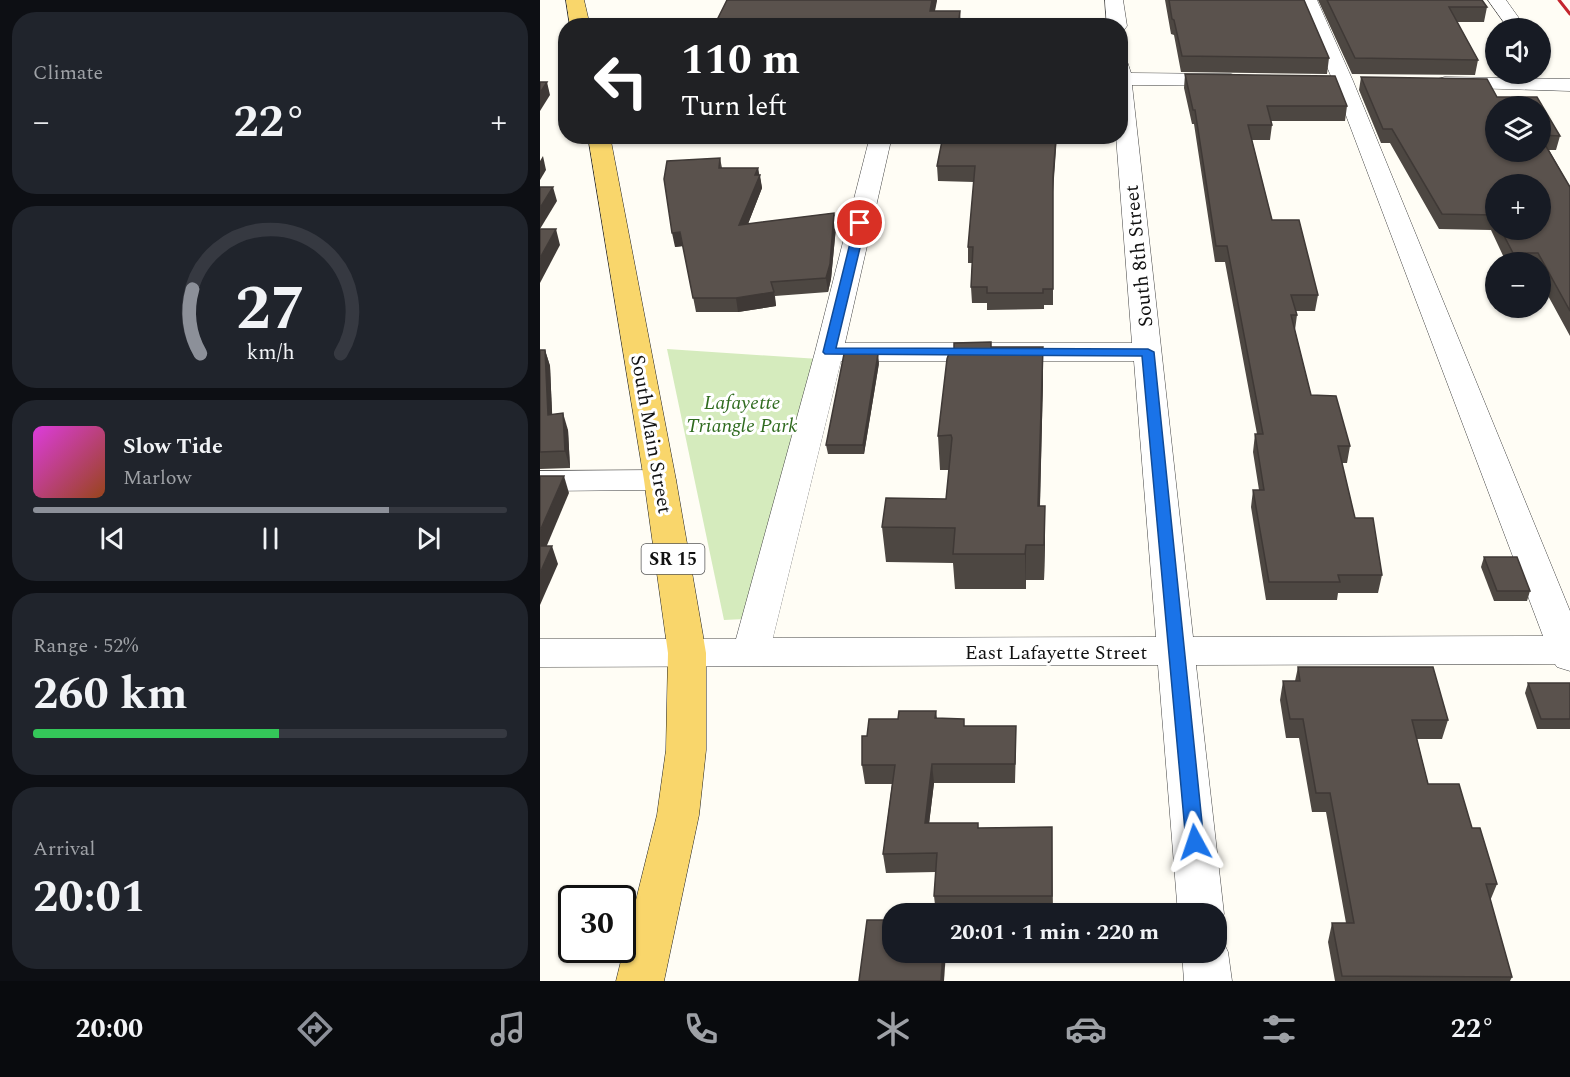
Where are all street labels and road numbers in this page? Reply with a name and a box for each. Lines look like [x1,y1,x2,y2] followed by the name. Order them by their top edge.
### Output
[1117,183,1161,329] street label: South 8th Street
[622,352,680,516] street label: South Main Street
[642,544,704,574] road number: SR 15
[965,638,1147,668] street label: East Lafayette Street

